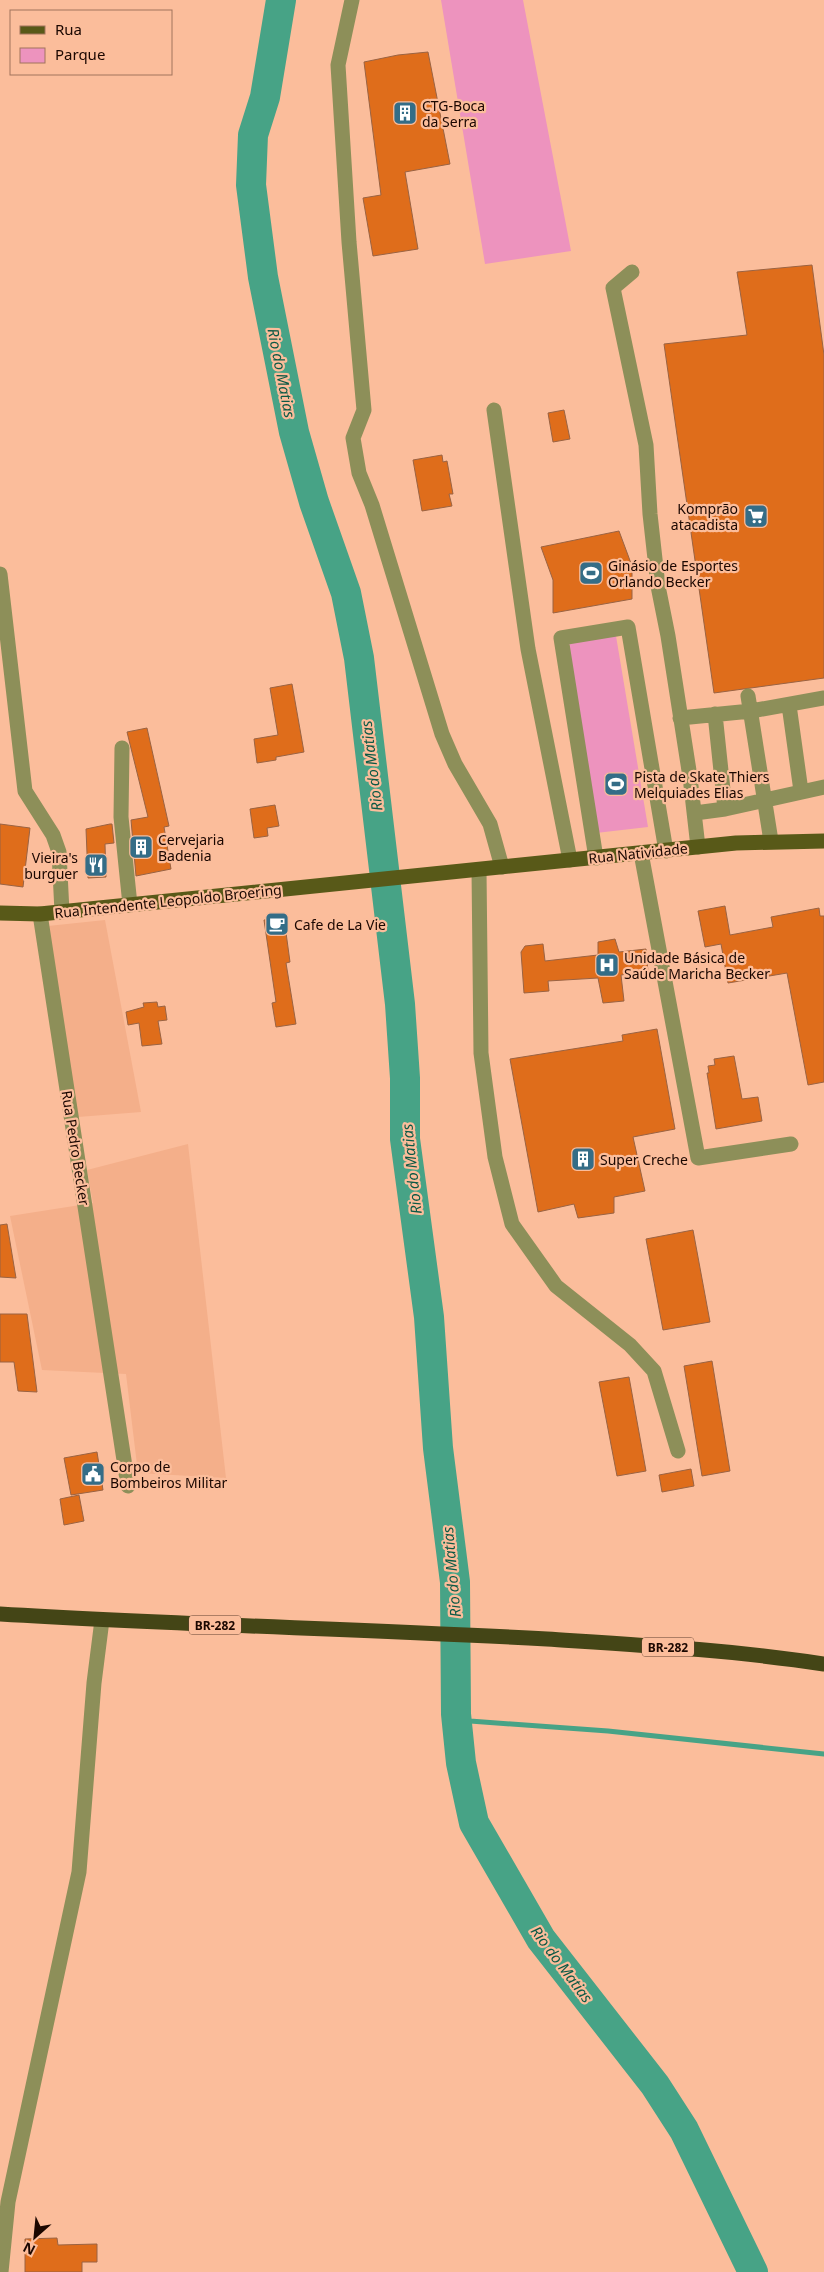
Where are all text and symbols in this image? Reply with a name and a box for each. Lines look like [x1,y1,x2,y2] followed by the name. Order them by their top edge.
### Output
[10,10,172,75] legend
[55,19,82,39] text: Rua
[55,44,105,64] text: Parque
[422,96,485,131] place label: CTG-Boca da Serra
[392,100,418,126] building icon: CTG-Boca da Serra
[264,327,301,420] water label: Rio do Matias
[671,499,738,534] place label: Komprão atacadista
[743,503,769,529] supermarket icon: Komprão atacadista
[608,556,738,591] place label: Ginásio de Esportes Orlando Becker
[578,560,604,586] sports icon: Ginásio de Esportes Orlando Becker
[355,719,386,812] water label: Rio do Matias
[634,767,770,802] place label: Pista de Skate Thiers Melquiades Elias
[603,771,629,797] sports icon: Pista de Skate Thiers Melquiades Elias
[158,830,224,865] place label: Cervejaria Badenia
[128,834,154,860] building icon: Cervejaria Badenia
[587,838,689,868] street label: Rua Natividade
[24,848,78,883] place label: Vieira's burguer
[83,852,109,878] restaurant icon: Vieira's burguer
[53,880,283,922] street label: Rua Intendente Leopoldo Broering
[264,911,290,937] cafe icon: Cafe de La Vie
[294,915,386,934] place label: Cafe de La Vie
[624,948,770,983] place label: Unidade Básica de Saúde Maricha Becker
[594,952,620,978] hospital icon: Unidade Básica de Saúde Maricha Becker
[58,1089,95,1207] street label: Rua Pedro Becker
[396,1122,426,1215] water label: Rio do Matias
[570,1146,596,1172] building icon: Super Creche
[600,1150,688,1169] place label: Super Creche
[110,1457,228,1492] place label: Corpo de Bombeiros Militar
[80,1461,106,1487] public building icon: Corpo de Bombeiros Militar
[437,1525,465,1618] water label: Rio do Matias
[189,1616,241,1634] road number: BR-282
[642,1638,694,1656] road number: BR-282
[527,1922,598,2007] water label: Rio do Matias
[10,2212,60,2262] north arrow
[19,2238,38,2260] text: N

